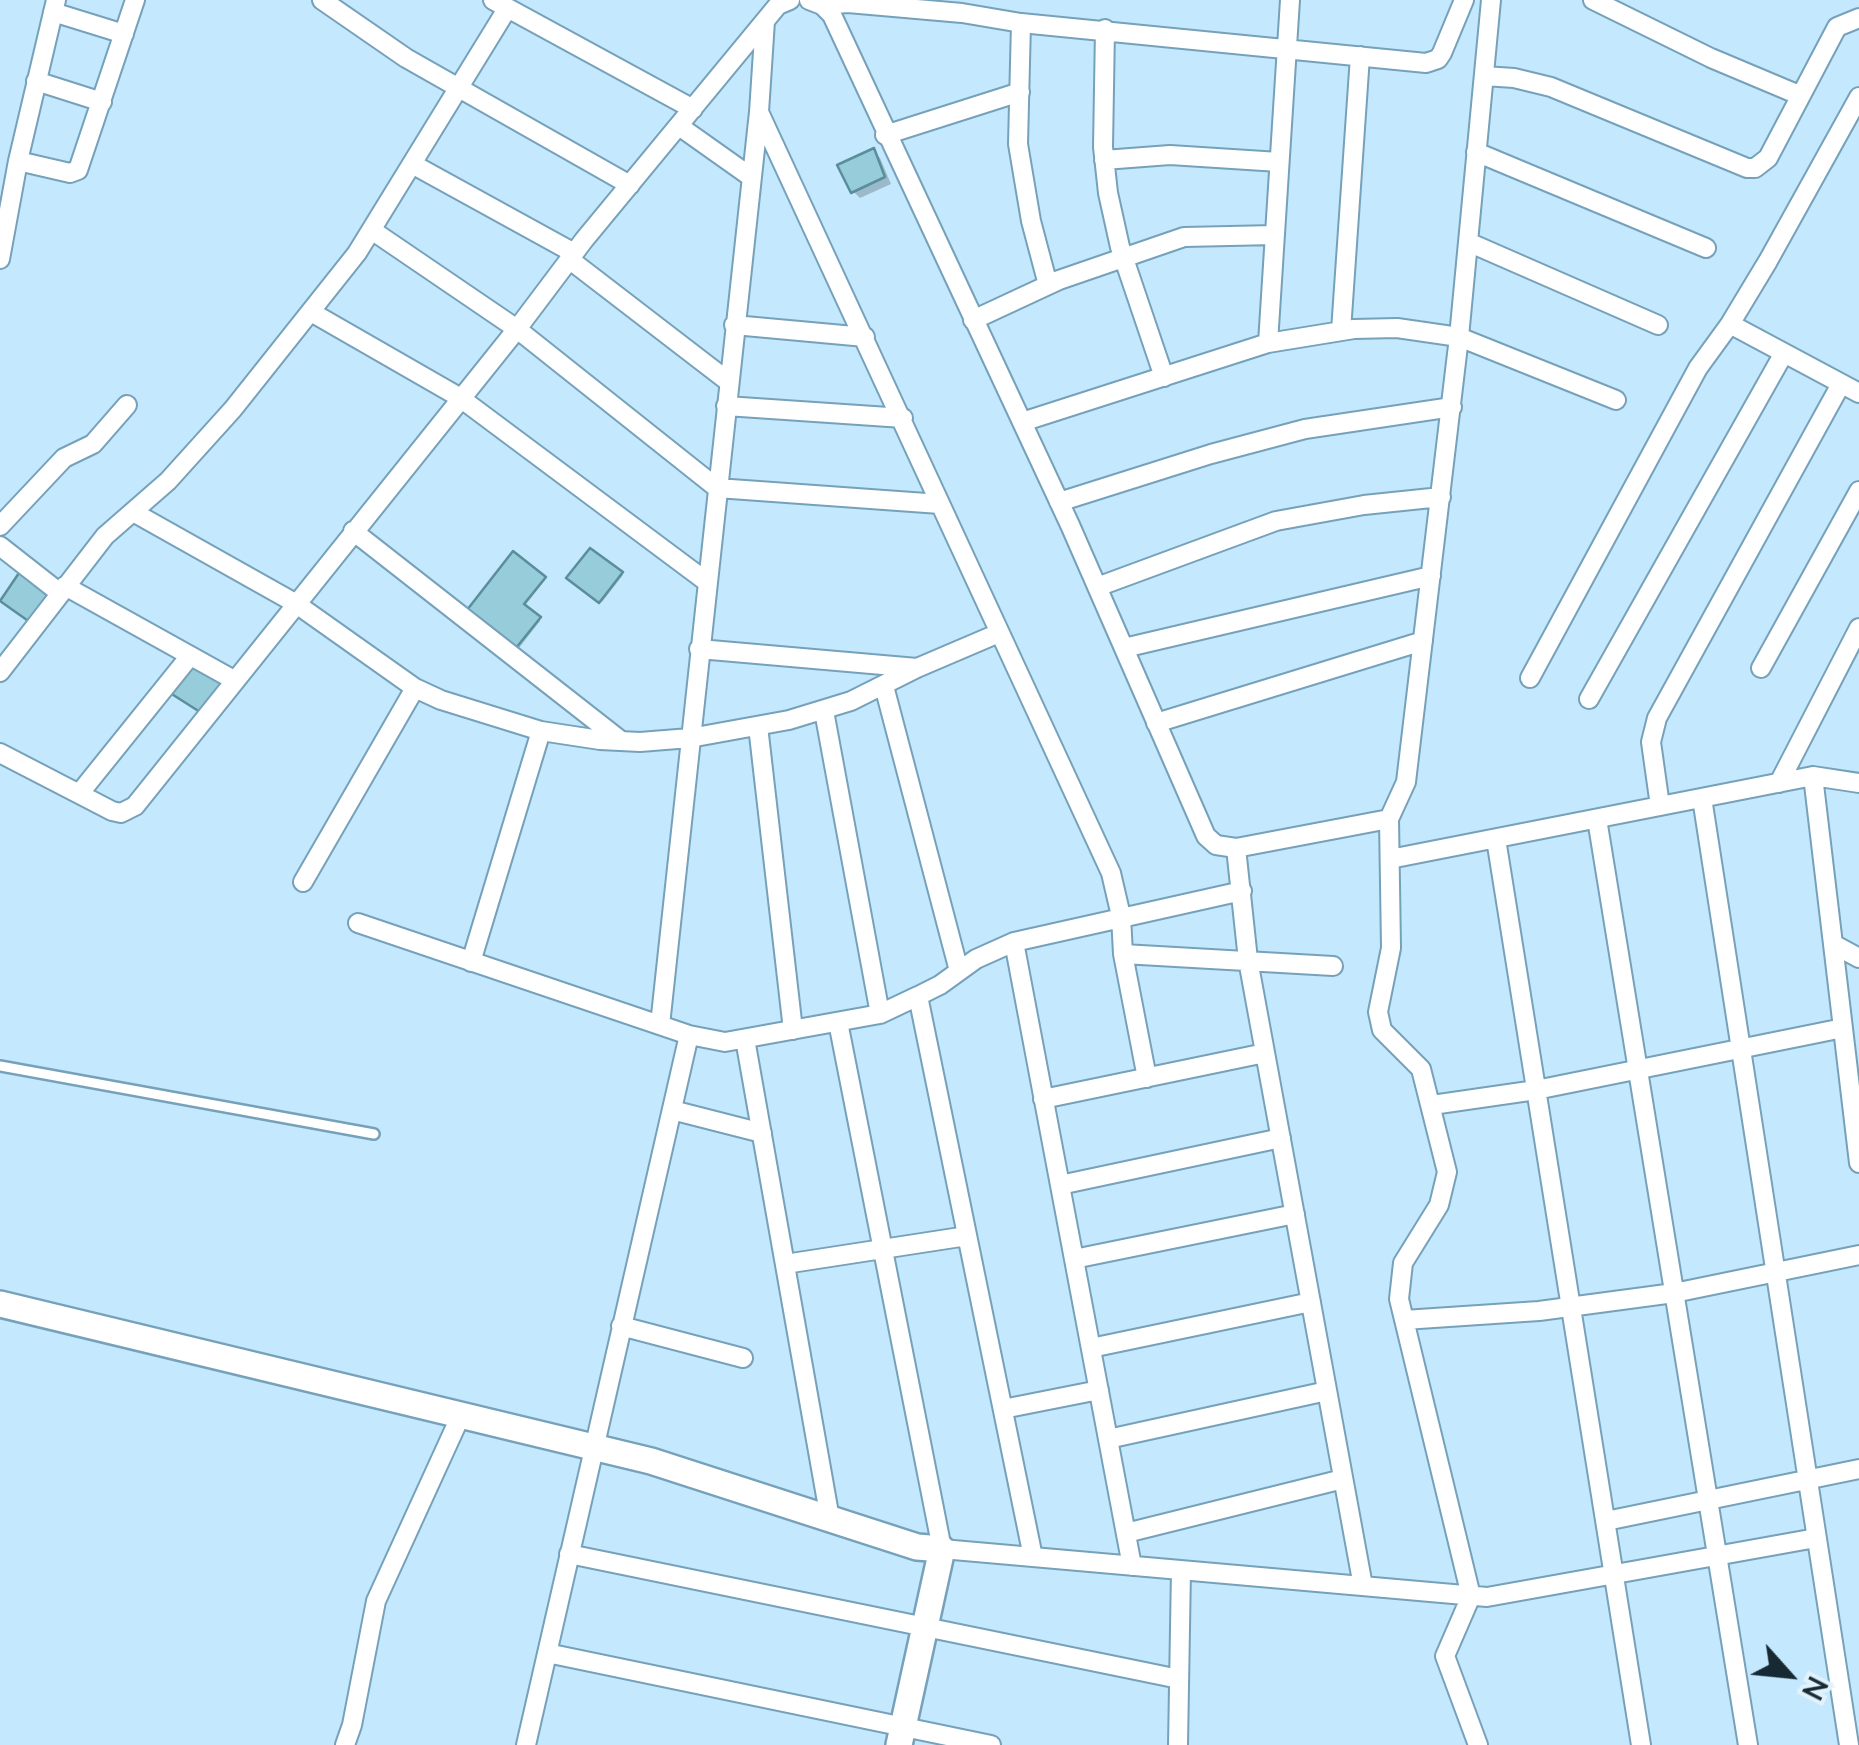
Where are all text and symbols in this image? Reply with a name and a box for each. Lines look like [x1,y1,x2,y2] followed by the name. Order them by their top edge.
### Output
[1739,1625,1839,1725] north arrow
[1796,1671,1836,1706] text: N

